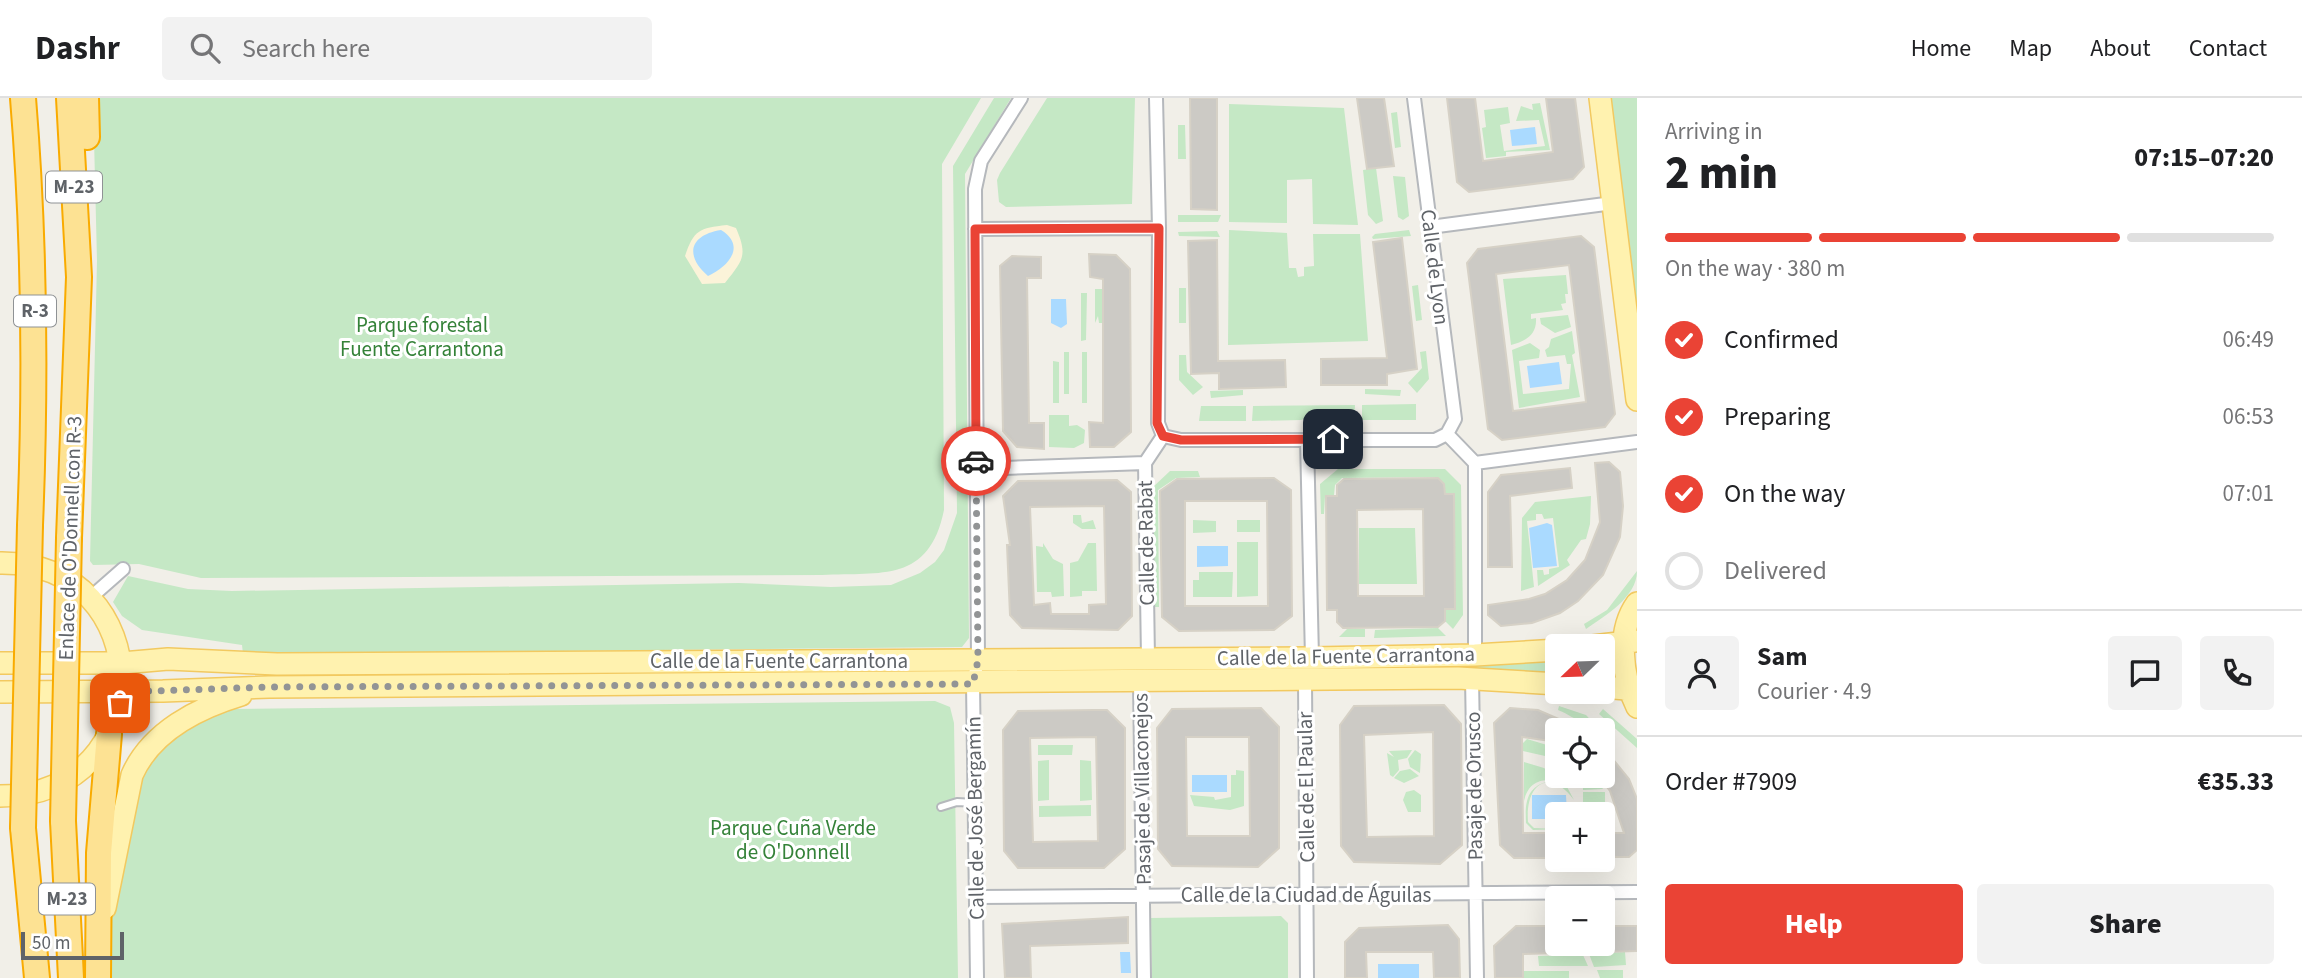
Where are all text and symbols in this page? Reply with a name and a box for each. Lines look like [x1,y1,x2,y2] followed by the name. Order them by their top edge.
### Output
[162,17,652,80] search box
[35,25,120,72] text: Dashr
[186,29,224,67] icon: search
[242,30,370,67] text: Search here
[1911,31,1971,66] text: Home
[2009,31,2052,66] text: Map
[2090,31,2151,66] text: About
[2189,31,2267,66] text: Contact
[1665,115,1763,148] text: Arriving in
[2134,139,2274,176] text: 07:15–07:20
[1665,141,1778,206] text: 2 min
[46,172,102,202] road number: M-23
[1413,207,1457,327] street label: Calle de Lyon
[1665,252,1845,285] text: On the way · 380 m
[14,295,56,326] road number: R-3
[340,310,504,364] park label: Parque forestal Fuente Carrantona
[1665,321,1703,359] icon: check
[1724,321,1839,358] text: Confirmed
[2223,323,2274,356] text: 06:49
[1665,398,1703,436] icon: check
[1724,398,1830,435] text: Preparing
[2223,400,2274,433] text: 06:53
[1303,409,1363,469] pin
[51,415,89,661] street label: Enlace de O'Donnell con R-3
[1314,420,1352,458] icon: home
[941,426,1011,496] courier
[957,442,995,480] icon: car
[1665,475,1703,513] icon: check
[1724,475,1845,512] text: On the way
[2223,477,2274,510] text: 07:01
[1130,480,1162,606] street label: Calle de Rabat
[1724,552,1827,589] text: Delivered
[1545,634,1615,704] north arrow
[1545,634,1615,956] map controls
[1665,636,1739,710] button: person
[2108,636,2182,710] button: chat
[2200,636,2274,710] button: phone
[1757,638,1807,675] text: Sam
[1217,639,1475,673] street label: Calle de la Fuente Carrantona
[650,646,908,676] street label: Calle de la Fuente Carrantona
[90,673,150,733] pin
[1757,675,1872,708] text: Courier · 4.9
[101,684,139,722] icon: bag
[1125,693,1159,885] street label: Pasaje de Villaconejos
[1290,711,1322,863] street label: Calle de El Paular
[1458,711,1490,861] street label: Pasaje de Orusco
[958,716,992,920] street label: Calle de José Bergamín
[1545,718,1615,788] button: locate
[1665,763,1797,800] text: Order #7909
[2198,763,2274,800] text: €35.33
[1545,802,1615,872] button: +
[710,813,876,867] park label: Parque Cuña Verde de O'Donnell
[1181,880,1431,910] street label: Calle de la Ciudad de Águilas
[39,884,95,914] road number: M-23
[1665,884,1963,964] button: Help
[1977,884,2274,964] button: Share
[1545,886,1615,956] button: −
[21,929,124,961] scale bar
[32,930,70,957] text: 50 m

